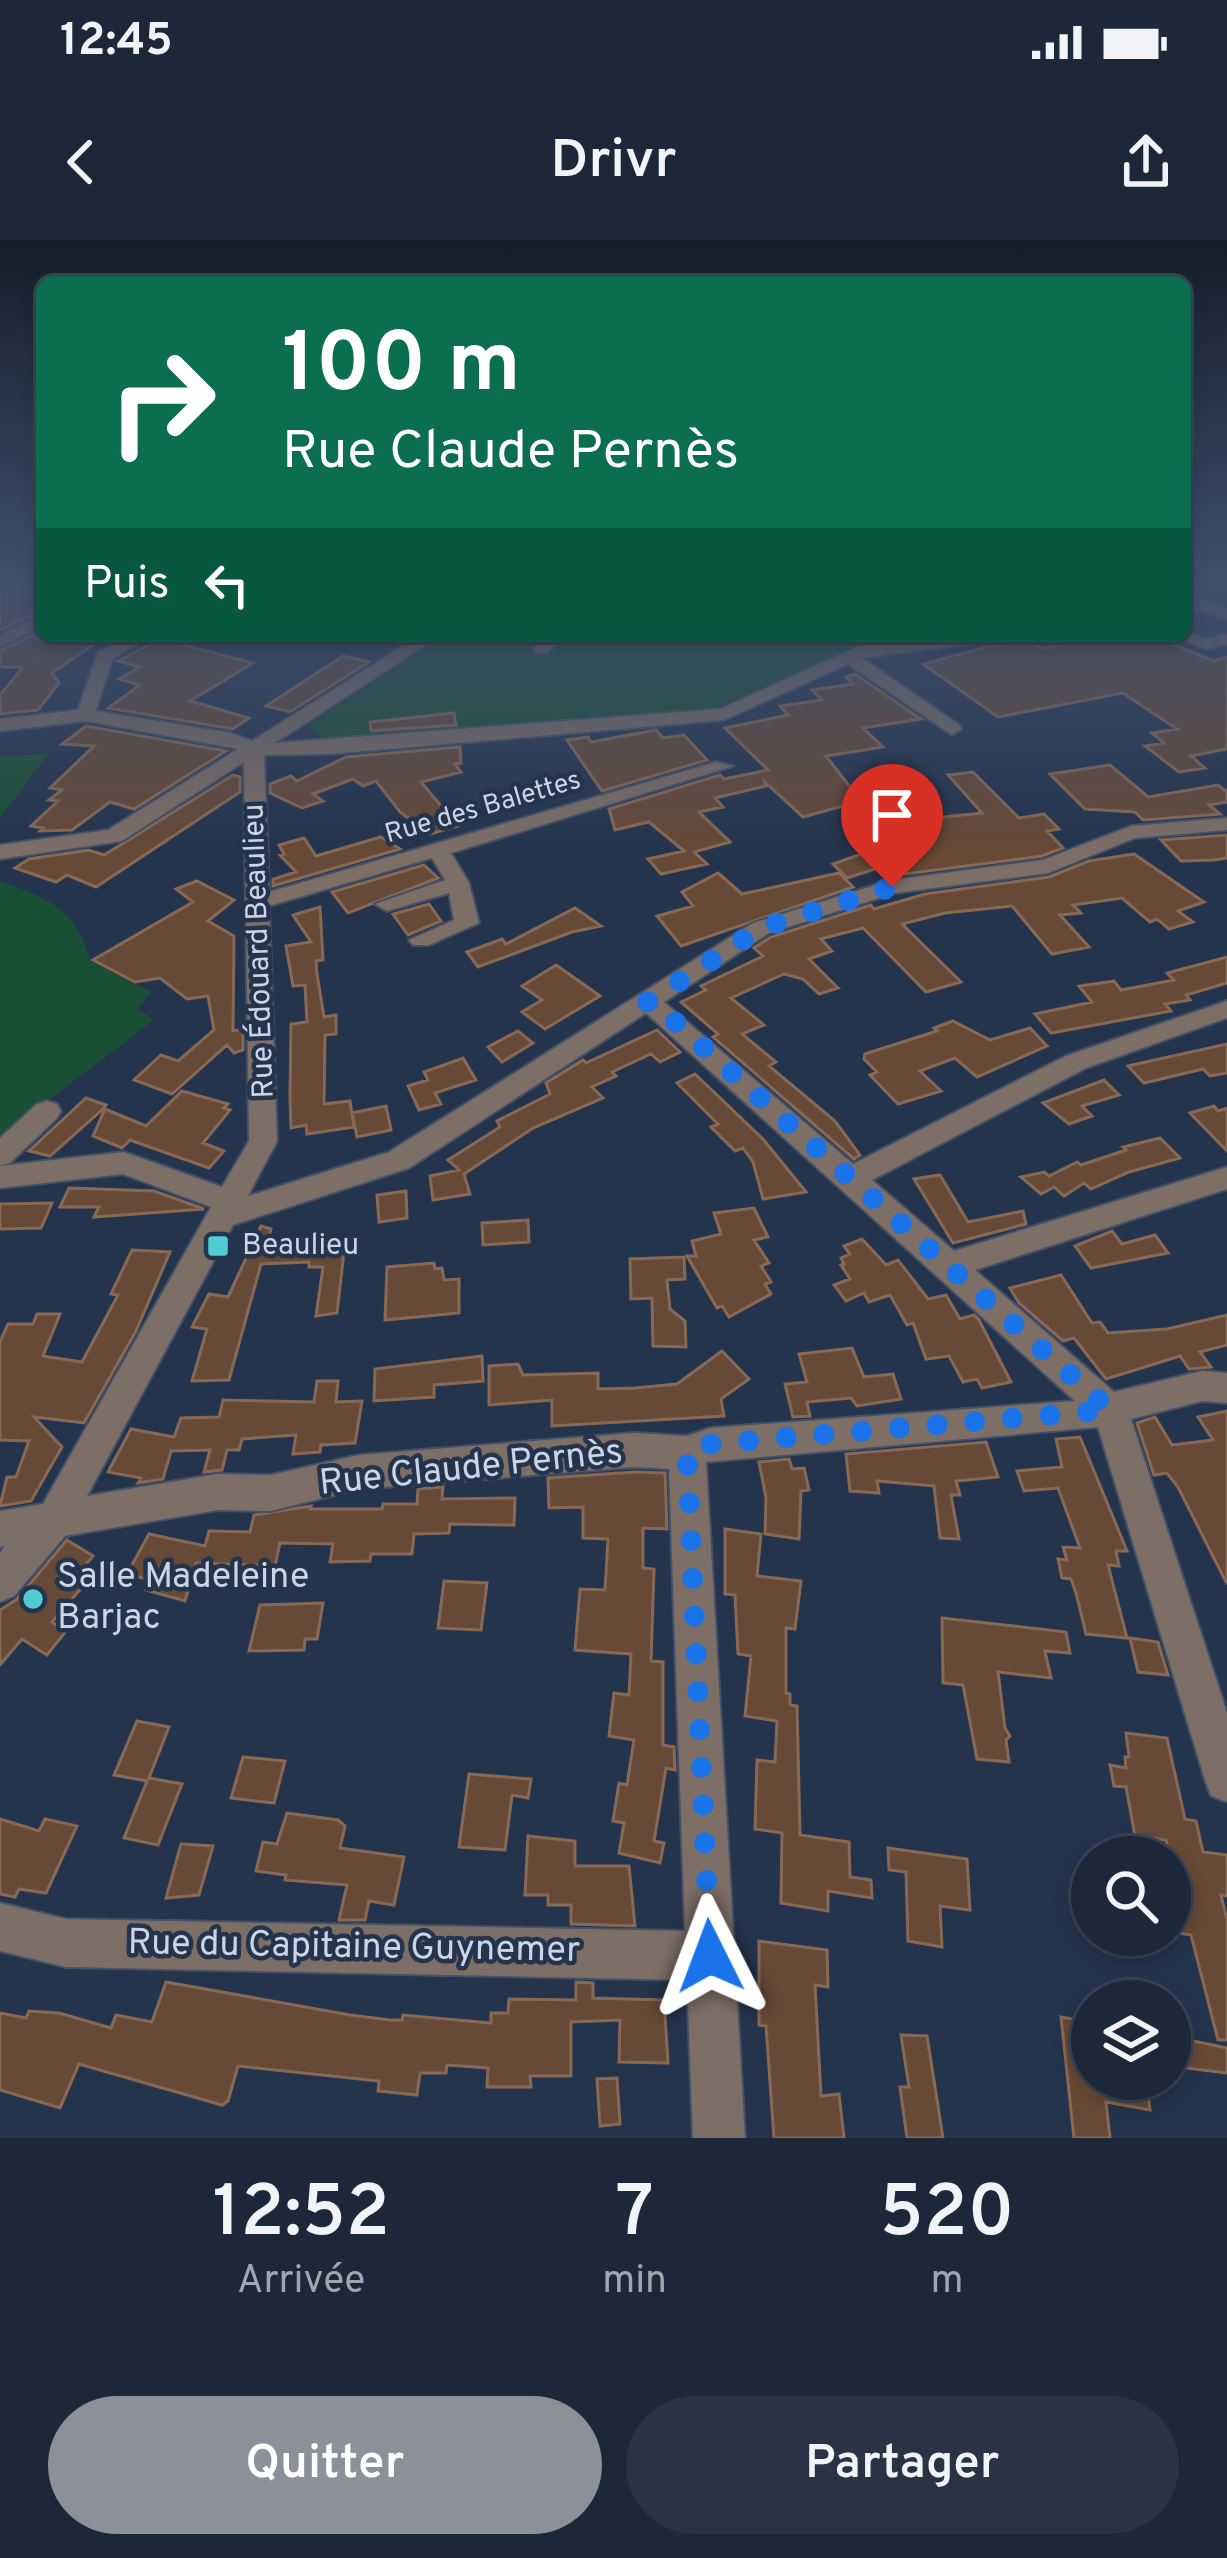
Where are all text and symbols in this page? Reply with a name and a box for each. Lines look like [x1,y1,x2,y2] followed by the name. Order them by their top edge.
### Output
[60,14,173,71] text: 12:45
[550,128,677,197] text: Drivr
[48,129,114,195] icon: back
[1113,129,1179,195] icon: share
[282,315,521,421] text: 100 m
[84,324,240,480] icon: right
[282,419,739,488] text: Rue Claude Pernès
[194,552,260,618] icon: left
[84,557,170,614] text: Puis
[381,764,585,852] street label: Rue des Balettes
[841,764,943,887] pin
[859,782,925,848] icon: arrive
[234,803,284,1099] street label: Rue Édouard Beaulieu
[242,1228,359,1265] place label: Beaulieu
[205,1233,231,1259] marker: Beaulieu
[317,1430,625,1508] street label: Rue Claude Pernès
[57,1555,309,1642] place label: Salle Madeleine Barjac
[20,1586,46,1612] marker: Salle Madeleine Barjac
[1071,1836,1191,2100] map controls
[1071,1836,1191,1956] button: search
[647,1893,773,2019] position arrow
[127,1921,581,1975] street label: Rue du Capitaine Guynemer
[1071,1980,1191,2100] button: layers
[212,2170,390,2262] text: 12:52
[615,2170,654,2262] text: 7
[879,2170,1015,2262] text: 520
[237,2258,365,2307] text: Arrivée
[602,2258,667,2307] text: min
[931,2258,964,2307] text: m
[48,2396,602,2534] button: Quitter
[626,2396,1179,2534] button: Partager

